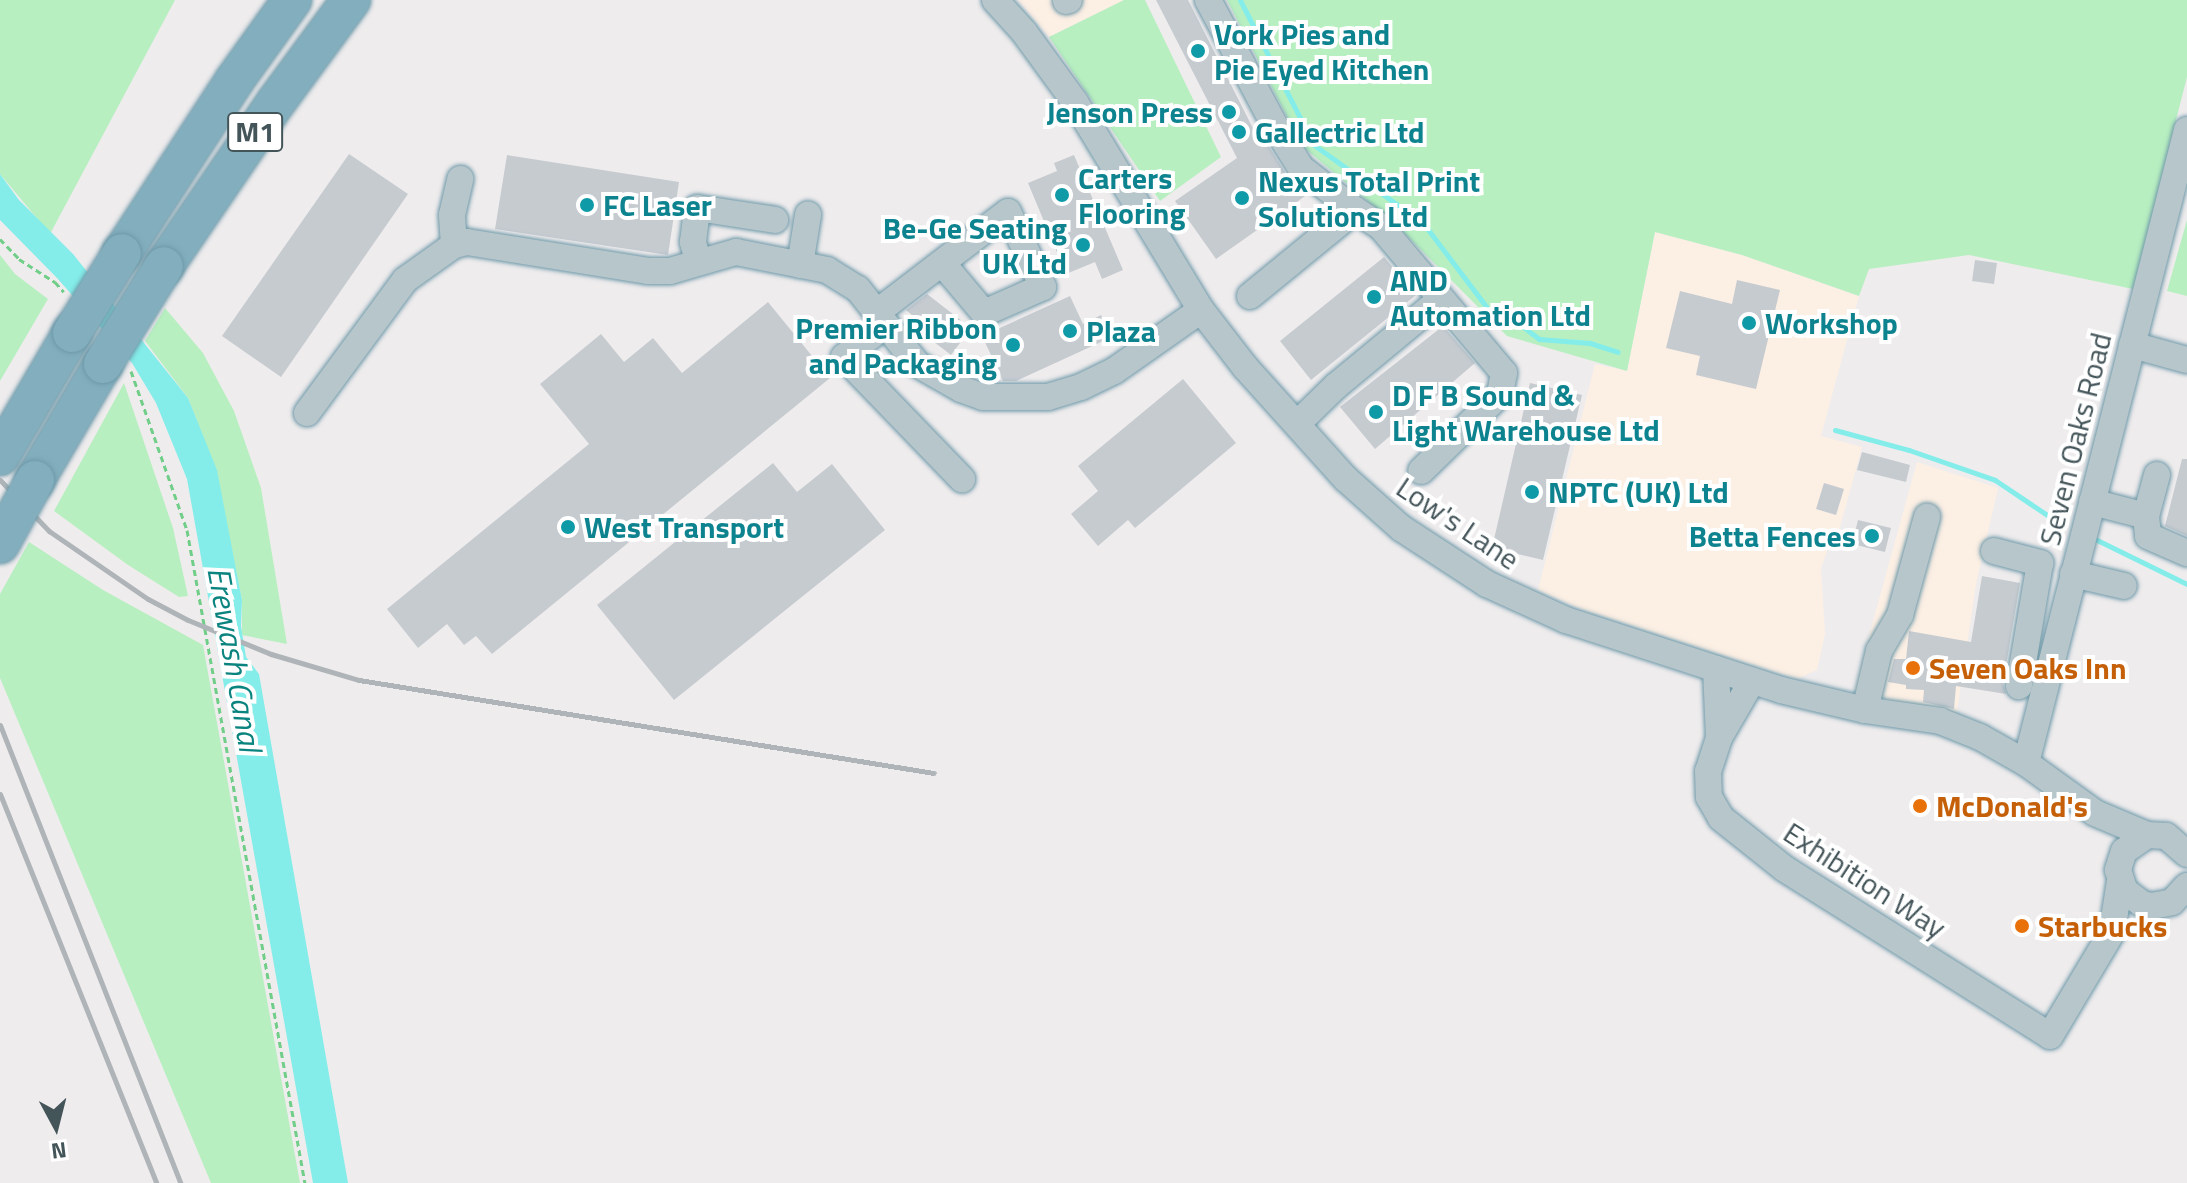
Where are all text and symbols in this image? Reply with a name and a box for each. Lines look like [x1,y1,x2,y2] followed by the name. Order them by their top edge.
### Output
[1214,16,1429,86] place label: Vork Pies and Pie Eyed Kitchen
[1189,42,1207,60] marker: Vork Pies and Pie Eyed Kitchen
[1046,94,1213,130] place label: Jenson Press
[1220,103,1238,121] marker: Jenson Press
[227,108,283,156] road number: M1
[1255,114,1425,150] place label: Gallectric Ltd
[1230,123,1248,141] marker: Gallectric Ltd
[1078,160,1185,230] place label: Carters Flooring
[1258,163,1480,234] place label: Nexus Total Print Solutions Ltd
[1053,186,1071,204] marker: Carters Flooring
[603,187,712,223] place label: FC Laser
[1233,189,1251,207] marker: Nexus Total Print Solutions Ltd
[578,196,596,214] marker: FC Laser
[883,210,1067,280] place label: Be-Ge Seating UK Ltd
[1074,236,1092,254] marker: Be-Ge Seating UK Ltd
[1390,262,1591,332] place label: AND Automation Ltd
[1365,288,1383,306] marker: AND Automation Ltd
[1765,305,1898,341] place label: Workshop
[795,310,997,380] place label: Premier Ribbon and Packaging
[1086,313,1156,349] place label: Plaza
[1740,314,1758,332] marker: Workshop
[1061,322,1079,340] marker: Plaza
[2031,329,2119,549] street label: Seven Oaks Road
[1004,336,1022,354] marker: Premier Ribbon and Packaging
[1392,377,1660,448] place label: D F B Sound & Light Warehouse Ltd
[1367,403,1385,421] marker: D F B Sound & Light Warehouse Ltd
[1390,469,1526,577] street label: Low's Lane
[1548,474,1729,510] place label: NPTC (UK) Ltd
[1523,483,1541,501] marker: NPTC (UK) Ltd
[584,509,784,545] place label: West Transport
[559,518,577,536] marker: West Transport
[1689,518,1856,554] place label: Betta Fences
[1863,527,1881,545] marker: Betta Fences
[200,564,270,754] water label: Erewash Canal
[1929,650,2127,686] place label: Seven Oaks Inn
[1904,659,1922,677] marker: Seven Oaks Inn
[1936,788,2088,824] place label: McDonald's
[1911,797,1929,815] marker: McDonald's
[1777,814,1953,946] street label: Exhibition Way
[2038,908,2167,944] place label: Starbucks
[2013,917,2031,935] marker: Starbucks
[16,1087,96,1167] north arrow
[49,1133,69,1169] text: N

